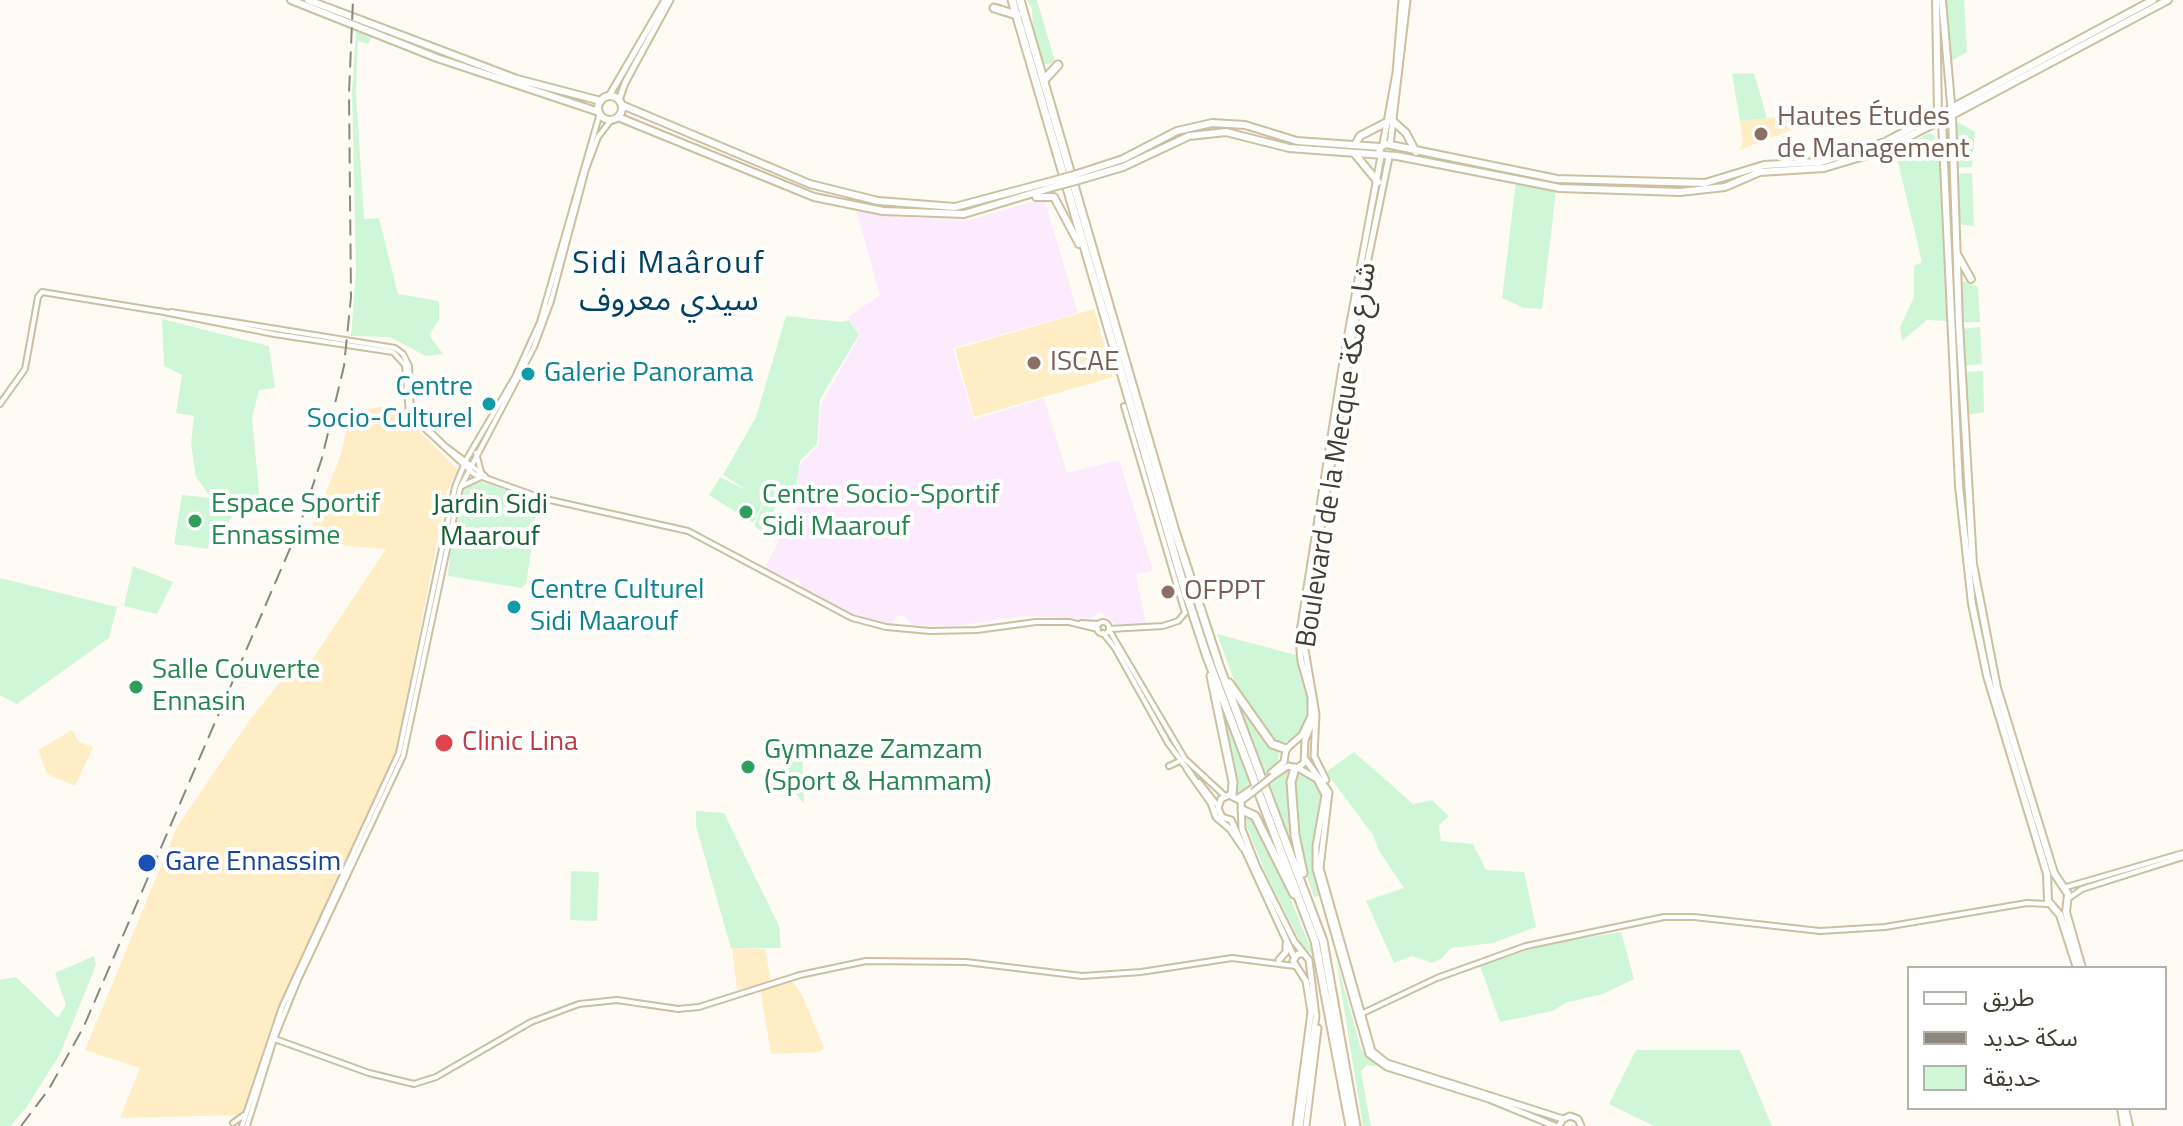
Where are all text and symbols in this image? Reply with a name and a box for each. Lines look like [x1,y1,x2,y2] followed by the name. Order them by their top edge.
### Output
[1777,101,1970,167] place label: Hautes Études de Management
[1752,125,1770,143] marker: Hautes Études de Management
[572,246,766,321] district label: Sidi Maârouf سيدي معروف
[1291,260,1385,650] street label: Boulevard de la Mecque شارع مكة
[1050,346,1119,380] place label: ISCAE
[1025,354,1043,372] marker: ISCAE
[544,357,753,391] place label: Galerie Panorama
[519,365,537,383] marker: Galerie Panorama
[307,371,473,437] place label: Centre Socio-Culturel
[480,395,498,413] marker: Centre Socio-Culturel
[762,479,1000,545] place label: Centre Socio-Sportif Sidi Maarouf
[211,488,380,554] place label: Espace Sportif Ennassime
[432,489,548,555] park label: Jardin Sidi Maarouf
[737,503,755,521] marker: Centre Socio-Sportif Sidi Maarouf
[186,512,204,530] marker: Espace Sportif Ennassime
[530,574,705,640] place label: Centre Culturel Sidi Maarouf
[1184,575,1265,609] place label: OFPPT
[1159,583,1177,601] marker: OFPPT
[505,598,523,616] marker: Centre Culturel Sidi Maarouf
[152,654,320,720] place label: Salle Couverte Ennasin
[127,678,145,696] marker: Salle Couverte Ennasin
[462,726,578,760] place label: Clinic Lina
[433,732,455,754] marker: Clinic Lina
[764,734,992,800] place label: Gymnaze Zamzam (Sport & Hammam)
[739,758,757,776] marker: Gymnaze Zamzam (Sport & Hammam)
[165,846,341,880] place label: Gare Ennassim
[136,852,158,874] marker: Gare Ennassim
[1907,966,2167,1110] legend
[1983,979,2035,1015] text: طريق
[1983,1019,2078,1055] text: سكة حديد
[1983,1059,2041,1095] text: حديقة

